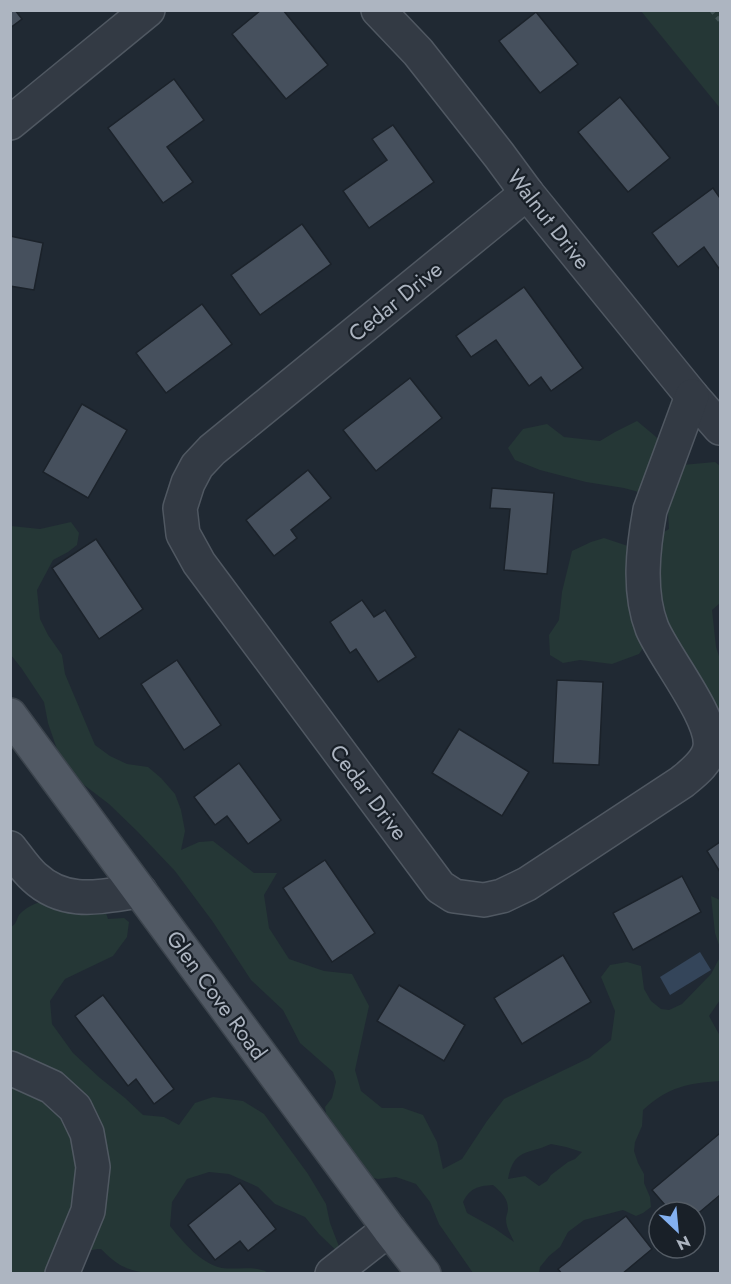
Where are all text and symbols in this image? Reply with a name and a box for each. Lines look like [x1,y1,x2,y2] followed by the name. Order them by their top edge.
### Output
[500,162,598,276] street label: Walnut Drive
[341,253,449,349] street label: Cedar Drive
[322,737,416,847] street label: Cedar Drive
[159,924,275,1066] street label: Glen Cove Road
[647,1200,707,1260] north arrow
[673,1230,694,1256] text: N

